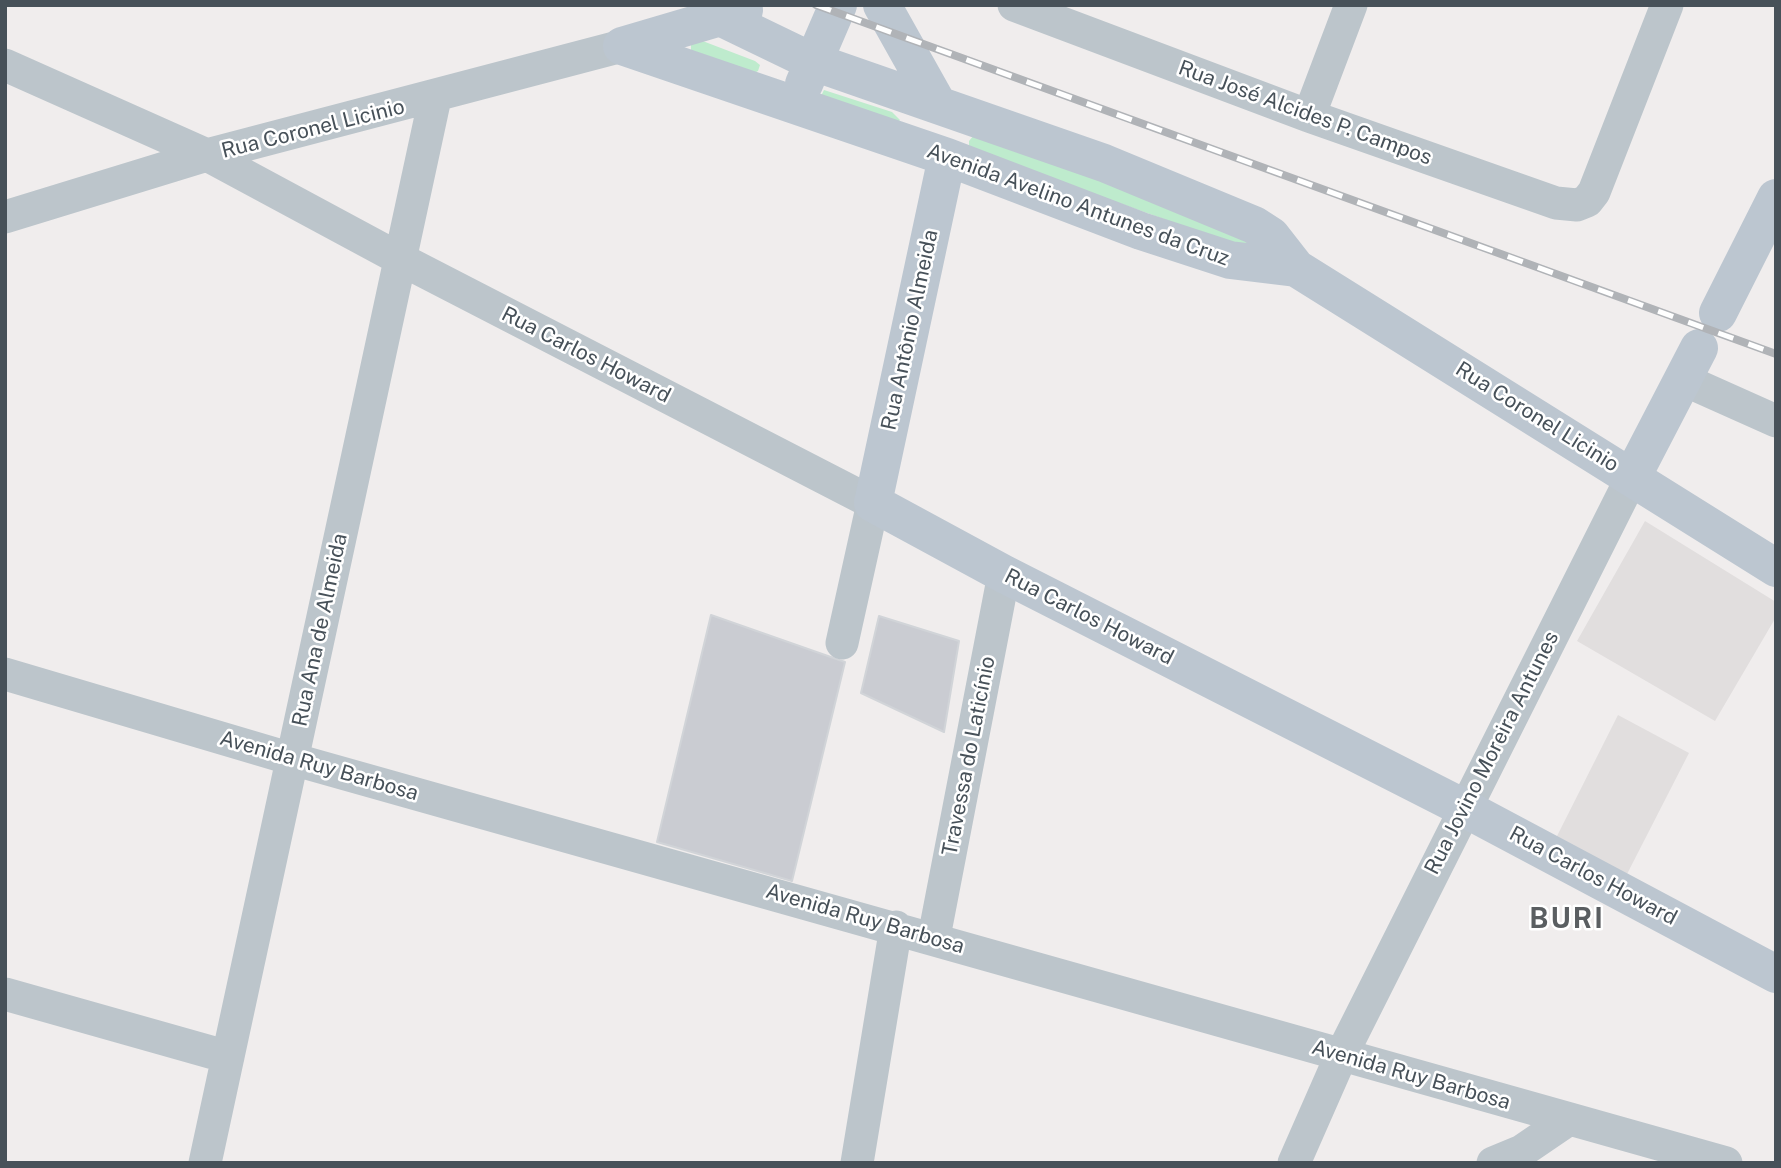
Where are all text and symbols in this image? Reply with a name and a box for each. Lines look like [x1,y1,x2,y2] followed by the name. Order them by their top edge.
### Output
[1175,55,1435,171] street label: Rua José Alcides P. Campos
[219,94,407,164] street label: Rua Coronel Licinio
[923,138,1233,272] street label: Avenida Avelino Antunes da Cruz
[876,228,944,432] street label: Rua Antônio Almeida
[497,301,675,409] street label: Rua Carlos Howard
[1451,357,1623,477] street label: Rua Coronel Licinio
[287,531,353,729] street label: Rua Ana de Almeida
[1000,563,1178,671] street label: Rua Carlos Howard
[1420,627,1564,879] street label: Rua Jovino Moreira Antunes
[937,654,1001,858] street label: Travessa do Laticínio
[217,726,421,806] street label: Avenida Ruy Barbosa
[1505,821,1681,931] street label: Rua Carlos Howard
[763,879,967,959] street label: Avenida Ruy Barbosa
[1530,902,1604,936] district label: BURI
[1309,1035,1513,1115] street label: Avenida Ruy Barbosa

